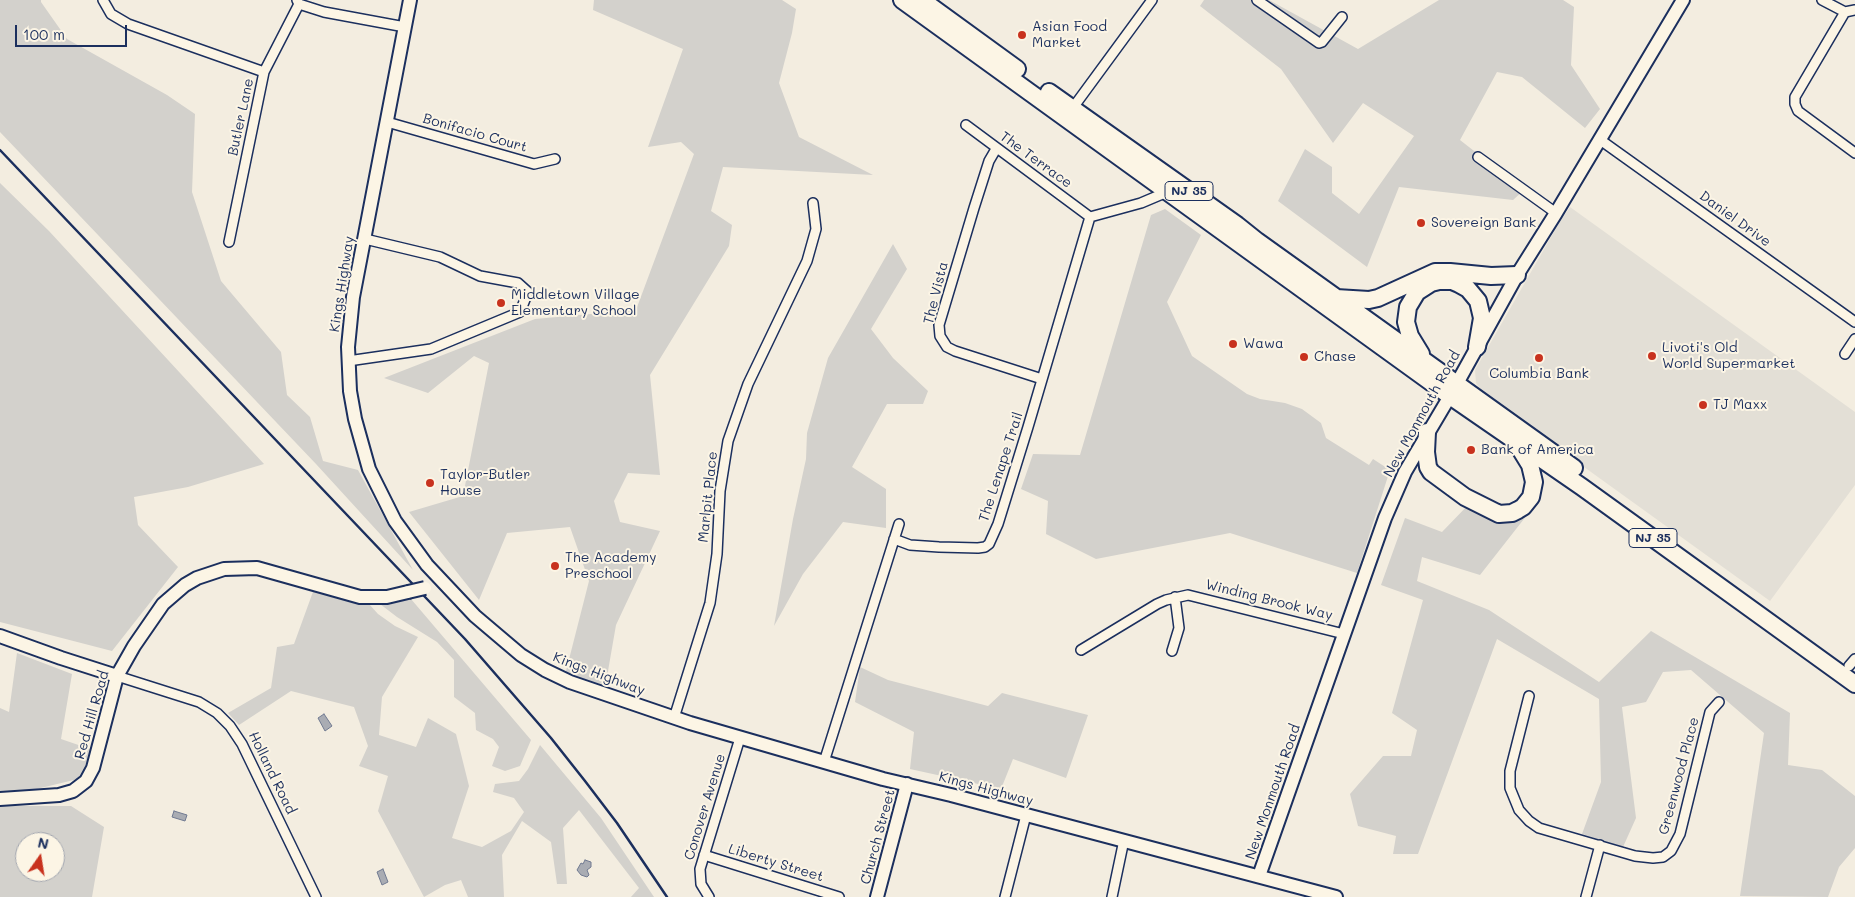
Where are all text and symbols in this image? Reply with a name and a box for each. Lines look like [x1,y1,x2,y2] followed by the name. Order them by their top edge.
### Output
[18,15,130,47] scale bar
[1032,19,1107,52] place label: Asian Food Market
[23,24,65,44] text: 100 m
[1016,29,1028,41] marker: Asian Food Market
[225,77,257,157] street label: Butler Lane
[421,110,529,156] street label: Bonifacio Court
[997,128,1075,192] street label: The Terrace
[1165,182,1213,200] road number: NJ 35
[1696,188,1774,250] street label: Daniel Drive
[1431,215,1536,231] place label: Sovereign Bank
[1415,217,1427,229] marker: Sovereign Bank
[326,235,358,333] street label: Kings Highway
[920,260,952,326] street label: The Vista
[511,287,640,320] place label: Middletown Village Elementary School
[495,297,507,309] marker: Middletown Village Elementary School
[1243,336,1284,352] place label: Wawa
[1227,338,1239,350] marker: Wawa
[1662,340,1796,372] place label: Livoti's Old World Supermarket
[1380,348,1464,480] street label: New Monmouth Road
[1314,349,1356,365] place label: Chase
[1646,350,1658,362] marker: Livoti's Old World Supermarket
[1298,351,1310,363] marker: Chase
[1533,352,1545,364] marker: Columbia Bank
[1489,366,1589,382] place label: Columbia Bank
[1713,397,1767,413] place label: TJ Maxx
[1697,399,1709,411] marker: TJ Maxx
[975,410,1027,524] street label: The Lenape Trail
[1481,442,1594,458] place label: Bank of America
[1465,444,1477,456] marker: Bank of America
[695,451,721,543] street label: Marlpit Place
[440,467,530,500] place label: Taylor-Butler House
[424,477,436,489] marker: Taylor-Butler House
[1629,528,1677,548] road number: NJ 35
[565,550,656,582] place label: The Academy Preschool
[549,560,561,572] marker: The Academy Preschool
[1204,576,1334,624] street label: Winding Brook Way
[551,649,647,699] street label: Kings Highway
[71,669,113,761] street label: Red Hill Road
[1655,715,1703,837] street label: Greenwood Place
[1242,722,1304,862] street label: New Monmouth Road
[245,729,299,817] street label: Holland Road
[681,752,729,862] street label: Conover Avenue
[937,768,1035,810] street label: Kings Highway
[857,788,899,886] street label: Church Street
[15,832,65,882] north arrow
[36,832,51,853] text: N
[726,841,826,885] street label: Liberty Street

